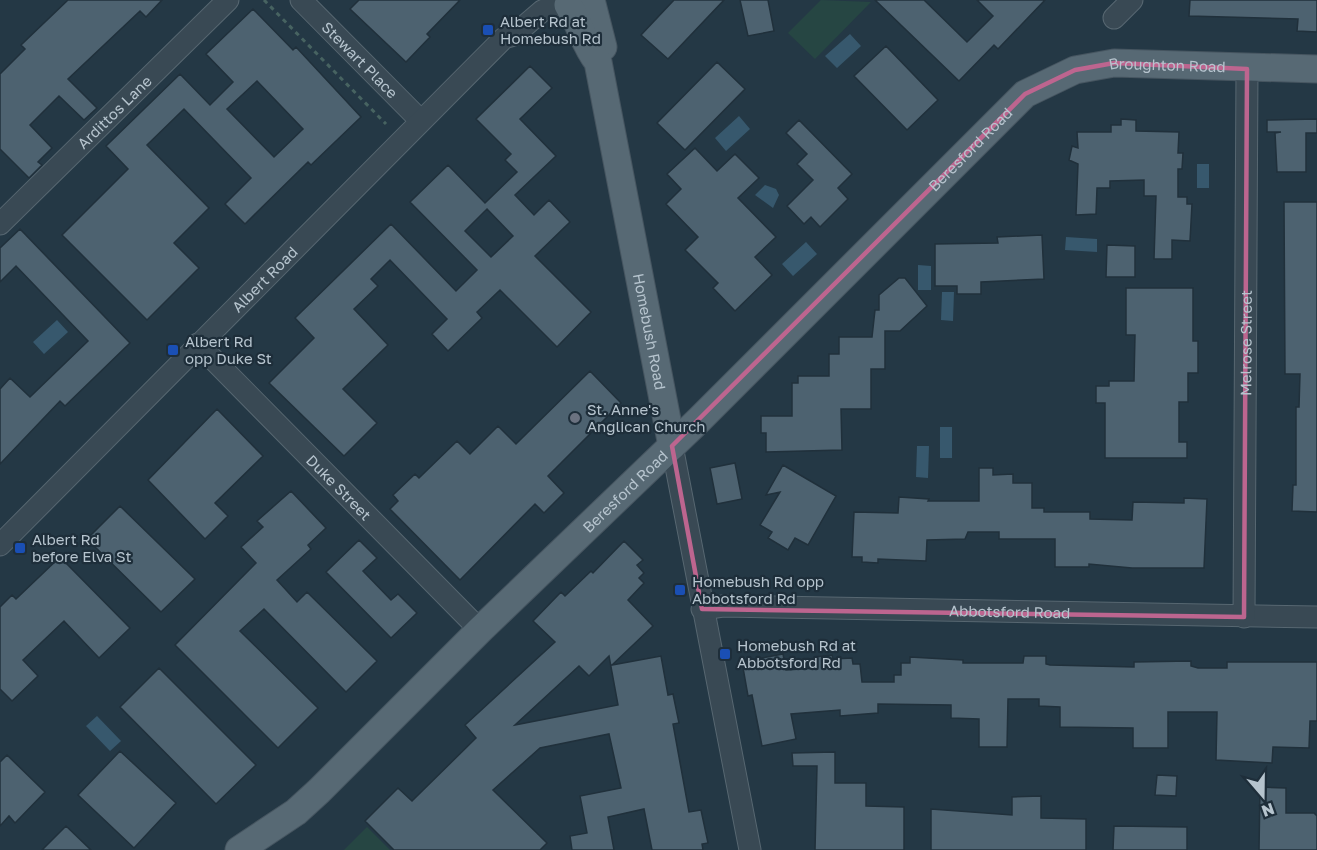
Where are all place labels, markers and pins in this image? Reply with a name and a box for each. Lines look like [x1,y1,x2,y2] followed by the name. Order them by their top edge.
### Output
[500,12,601,47] place label: Albert Rd at Homebush Rd
[481,23,495,37] marker: Albert Rd at Homebush Rd
[185,332,272,367] place label: Albert Rd opp Duke St
[166,343,180,357] marker: Albert Rd opp Duke St
[587,400,706,435] place label: St. Anne's Anglican Church
[568,411,582,425] marker: St. Anne's Anglican Church
[32,530,131,565] place label: Albert Rd before Elva St
[13,541,27,555] marker: Albert Rd before Elva St
[692,572,824,607] place label: Homebush Rd opp Abbotsford Rd
[673,583,687,597] marker: Homebush Rd opp Abbotsford Rd
[737,636,856,671] place label: Homebush Rd at Abbotsford Rd
[718,647,732,661] marker: Homebush Rd at Abbotsford Rd

